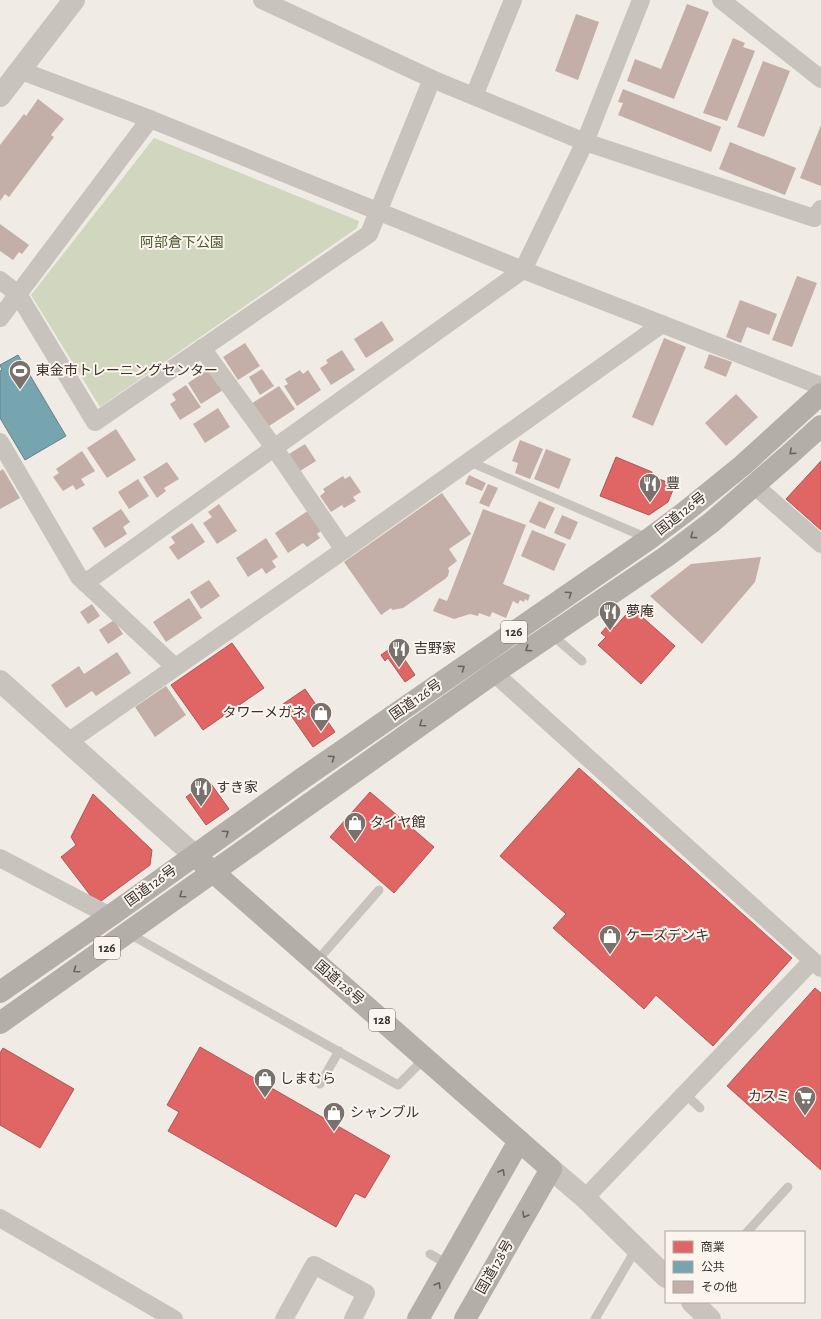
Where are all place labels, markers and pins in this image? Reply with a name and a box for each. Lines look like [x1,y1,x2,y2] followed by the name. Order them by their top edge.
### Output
[7,358,33,391] sports icon: 東金市トレーニングセンター
[36,363,218,378] place label: 東金市トレーニングセンター
[637,471,663,504] restaurant icon: 豐
[666,476,680,491] place label: 豐
[597,599,623,632] restaurant icon: 夢庵
[626,604,654,619] place label: 夢庵
[386,636,412,669] restaurant icon: 吉野家
[414,641,456,656] place label: 吉野家
[308,700,334,733] shop icon: タワーメガネ
[223,705,306,720] place label: タワーメガネ
[188,775,214,808] restaurant icon: すき家
[216,780,258,795] place label: すき家
[342,810,368,843] shop icon: タイヤ館
[370,815,426,830] place label: タイヤ館
[597,923,623,956] shop icon: ケーズデンキ
[626,927,709,943] place label: ケーズデンキ
[252,1066,278,1099] shop icon: しまむら
[280,1071,336,1086] place label: しまむら
[792,1084,818,1117] supermarket icon: カスミ
[748,1090,790,1104] place label: カスミ
[321,1100,347,1133] shop icon: シャンブル
[350,1104,420,1120] place label: シャンブル

